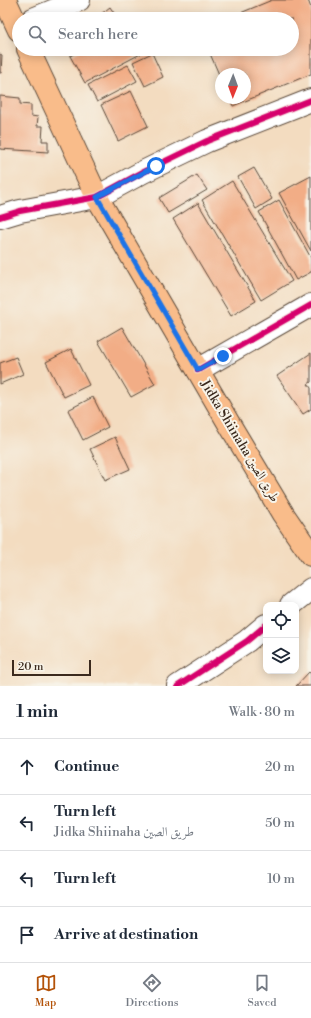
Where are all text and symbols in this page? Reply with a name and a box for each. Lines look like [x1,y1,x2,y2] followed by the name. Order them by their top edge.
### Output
[12,12,299,56] search box
[26,23,48,45] icon: search
[58,25,138,44] text: Search here
[215,68,251,104] north arrow
[147,157,165,175] route start
[214,347,232,365] route end
[197,376,283,505] street label: Jidka Shiinaha طريق الصين
[263,602,299,674] map controls
[263,602,299,638] button: locate
[263,638,299,674] button: layers
[12,658,91,677] scale bar
[18,660,43,674] text: 20 m
[16,701,58,723] text: 1 min
[229,704,295,720] text: Walk · 80 m
[16,756,38,778] icon: ahead
[54,757,119,776] text: Continue
[265,759,295,775] text: 20 m
[54,802,116,821] text: Turn left
[16,812,38,834] icon: left
[265,815,295,831] text: 50 m
[54,824,194,840] text: Jidka Shiinaha طريق الصين
[16,868,38,890] icon: left
[54,869,116,888] text: Turn left
[267,871,295,887] text: 10 m
[16,924,38,946] icon: arrive
[54,925,198,944] text: Arrive at destination
[35,972,57,1010] tab: Map
[126,972,179,1010] tab: Directions
[248,972,276,1010] tab: Saved

